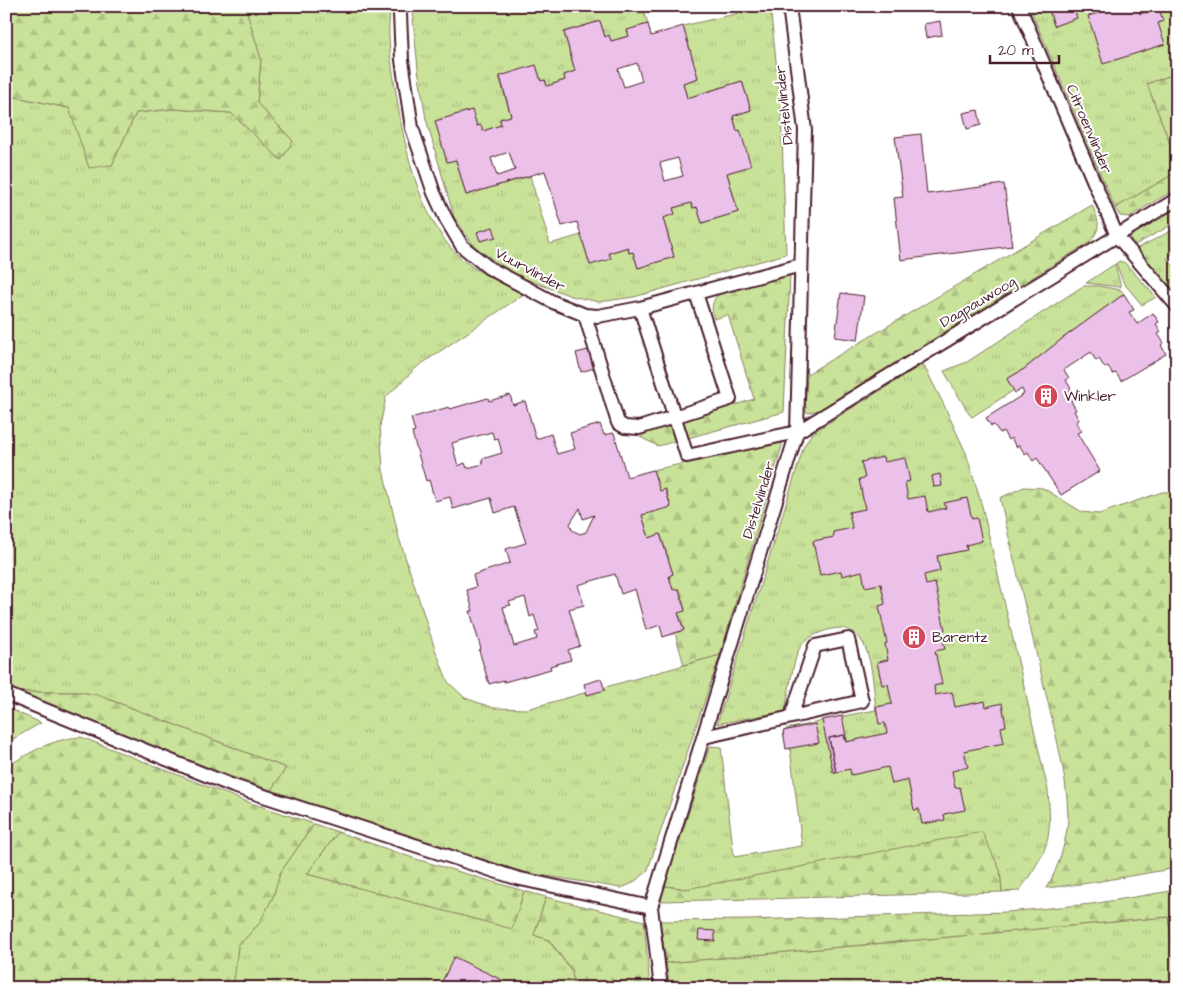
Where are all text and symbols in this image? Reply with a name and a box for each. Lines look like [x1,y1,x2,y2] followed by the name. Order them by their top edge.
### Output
[990,32,1059,64] scale bar
[998,40,1034,61] text: 20 m
[769,64,799,146] street label: Distelvlinder
[1061,81,1117,177] street label: Citroenvlinder
[491,243,569,297] street label: Vuurvlinder
[936,271,1021,334] street label: Dagpauwoog
[1033,383,1059,409] building icon: Winkler
[1064,386,1116,407] place label: Winkler
[737,459,781,541] street label: Distelvlinder
[901,624,927,650] building icon: Barentz
[932,627,988,648] place label: Barentz

